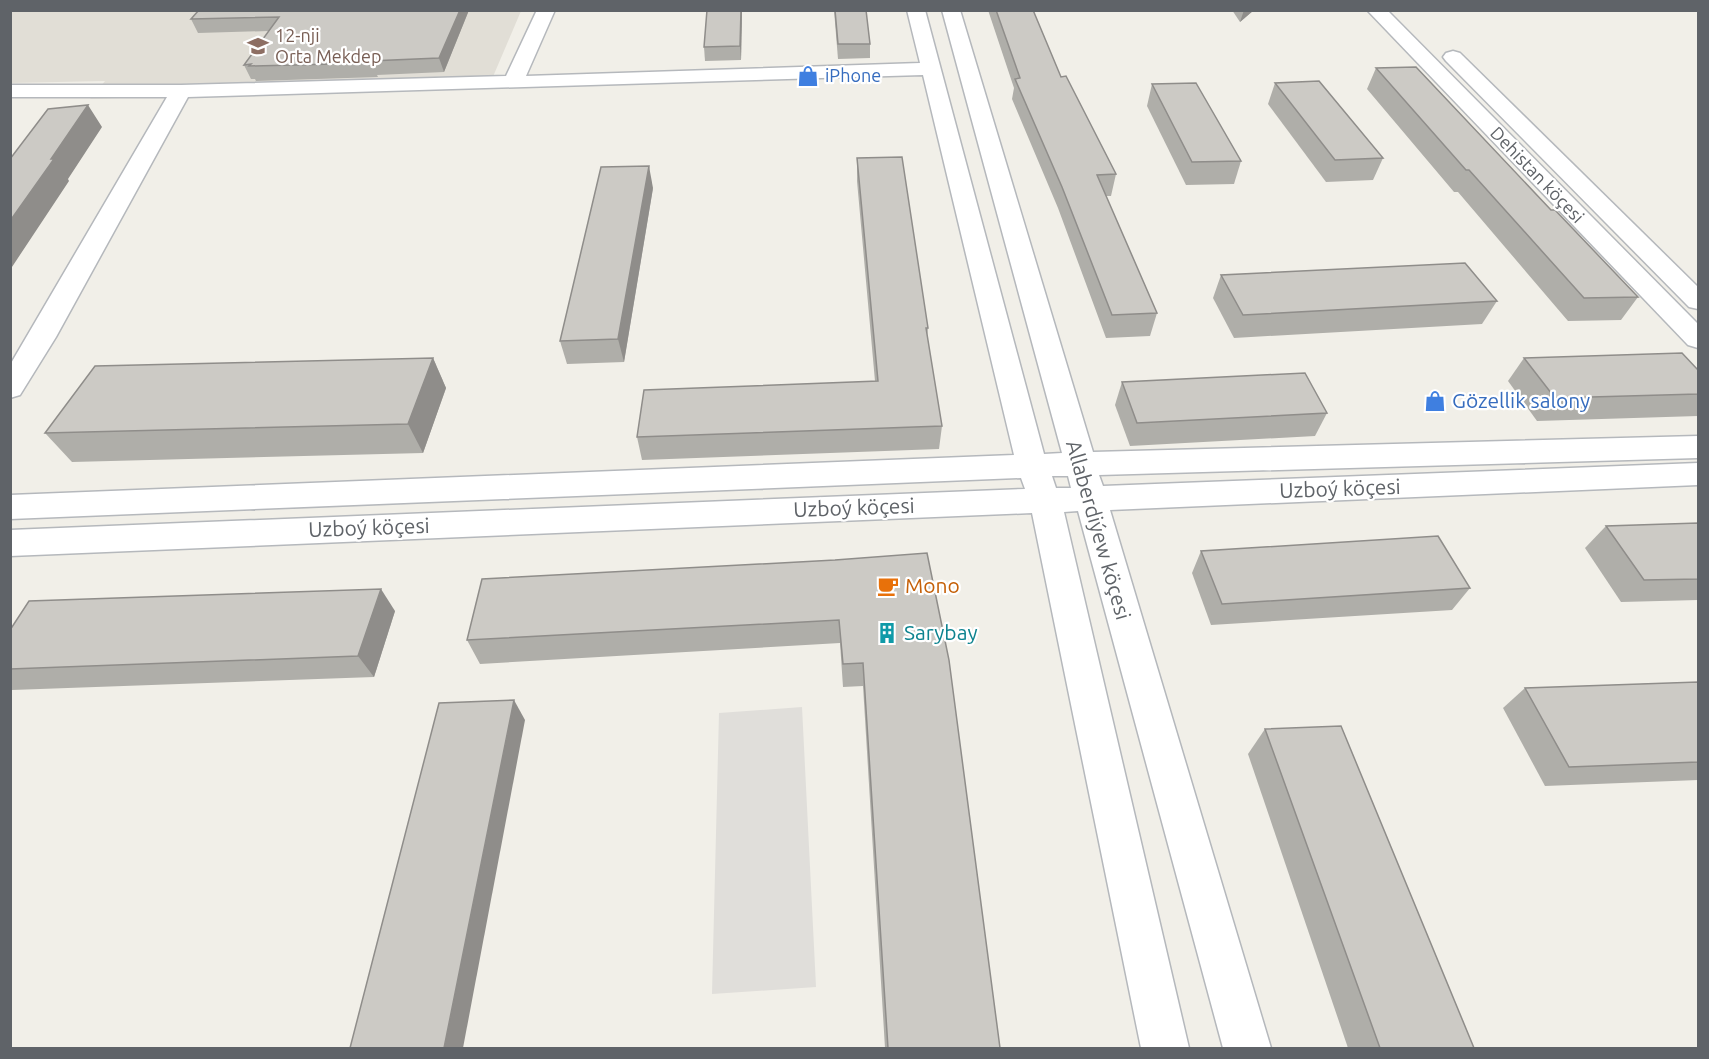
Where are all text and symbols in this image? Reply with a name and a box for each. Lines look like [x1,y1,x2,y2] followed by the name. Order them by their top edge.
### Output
[275,25,382,66] place label: 12-nji Orta Mekdep
[246,34,270,58] school or university icon: 12-nji Orta Mekdep
[796,64,820,88] shop icon: iPhone
[825,65,881,85] place label: iPhone
[1487,122,1589,226] street label: Dehistan köçesi
[1452,388,1590,412] place label: Gözellik salony
[1423,389,1447,413] shop icon: Gözellik salony
[1062,437,1136,622] street label: Allaberdiýew köçesi
[1279,474,1401,502] street label: Uzboý köçesi
[793,493,915,521] street label: Uzboý köçesi
[308,513,430,541] street label: Uzboý köçesi
[905,573,960,597] place label: Mono
[876,574,900,598] cafe icon: Mono
[904,620,978,644] place label: Sarybay
[875,621,899,645] building icon: Sarybay

